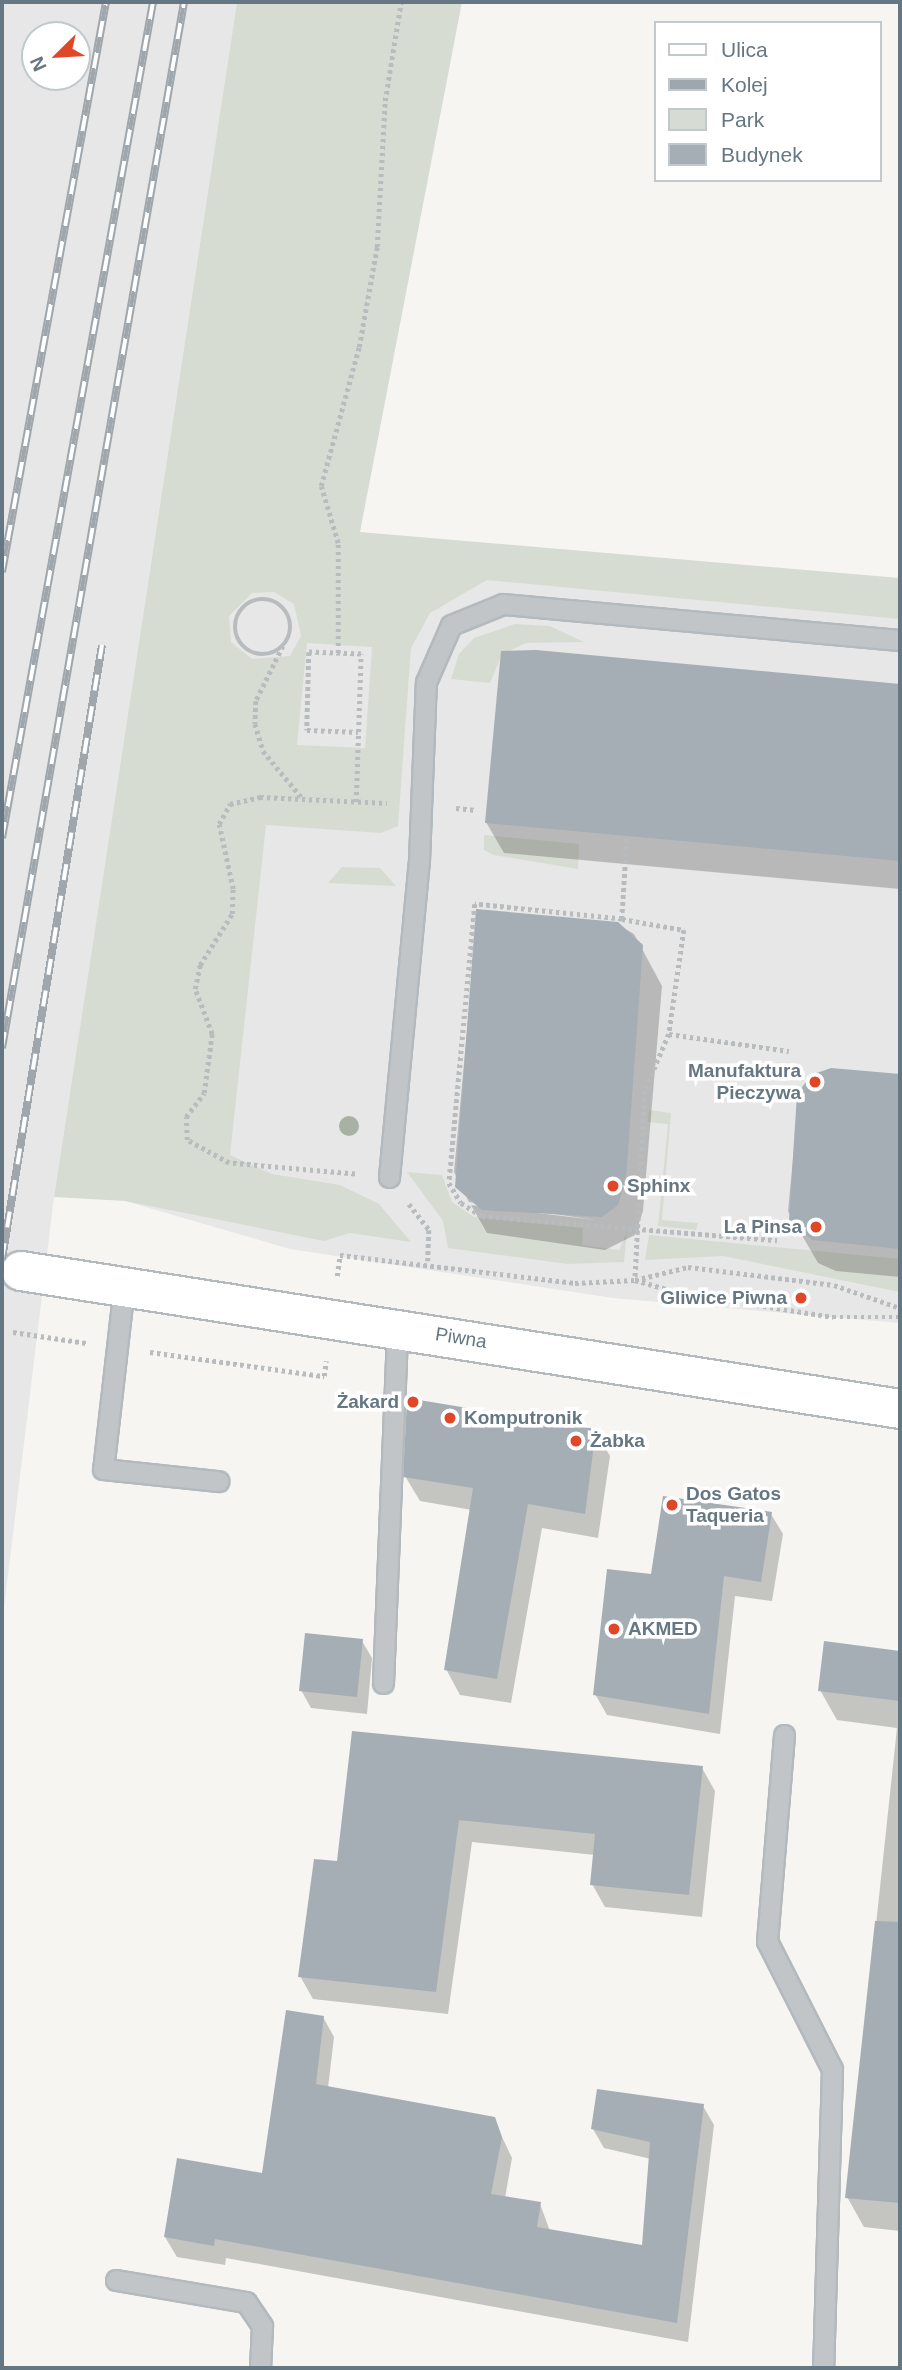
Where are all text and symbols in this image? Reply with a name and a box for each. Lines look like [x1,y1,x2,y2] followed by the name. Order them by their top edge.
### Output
[21,21,91,91] north arrow
[654,21,881,182] legend
[721,38,768,61] text: Ulica
[26,53,51,74] text: N
[721,73,768,96] text: Kolej
[721,108,764,131] text: Park
[721,143,803,166] text: Budynek
[688,1060,801,1104] place label: Manufaktura Pieczywa
[807,1074,823,1090] marker: Manufaktura Pieczywa
[627,1175,690,1197] place label: Sphinx
[605,1178,621,1194] marker: Sphinx
[724,1216,802,1238] place label: La Pinsa
[808,1219,824,1235] marker: La Pinsa
[660,1287,787,1309] place label: Gliwice Piwna
[793,1290,809,1306] marker: Gliwice Piwna
[434,1323,488,1353] street label: Piwna
[337,1391,399,1413] place label: Żakard
[405,1394,421,1410] marker: Żakard
[464,1407,582,1429] place label: Komputronik
[442,1410,458,1426] marker: Komputronik
[590,1430,645,1452] place label: Żabka
[568,1433,584,1449] marker: Żabka
[686,1483,781,1527] place label: Dos Gatos Taqueria
[664,1497,680,1513] marker: Dos Gatos Taqueria
[628,1618,698,1640] place label: AKMED
[606,1621,622,1637] marker: AKMED

